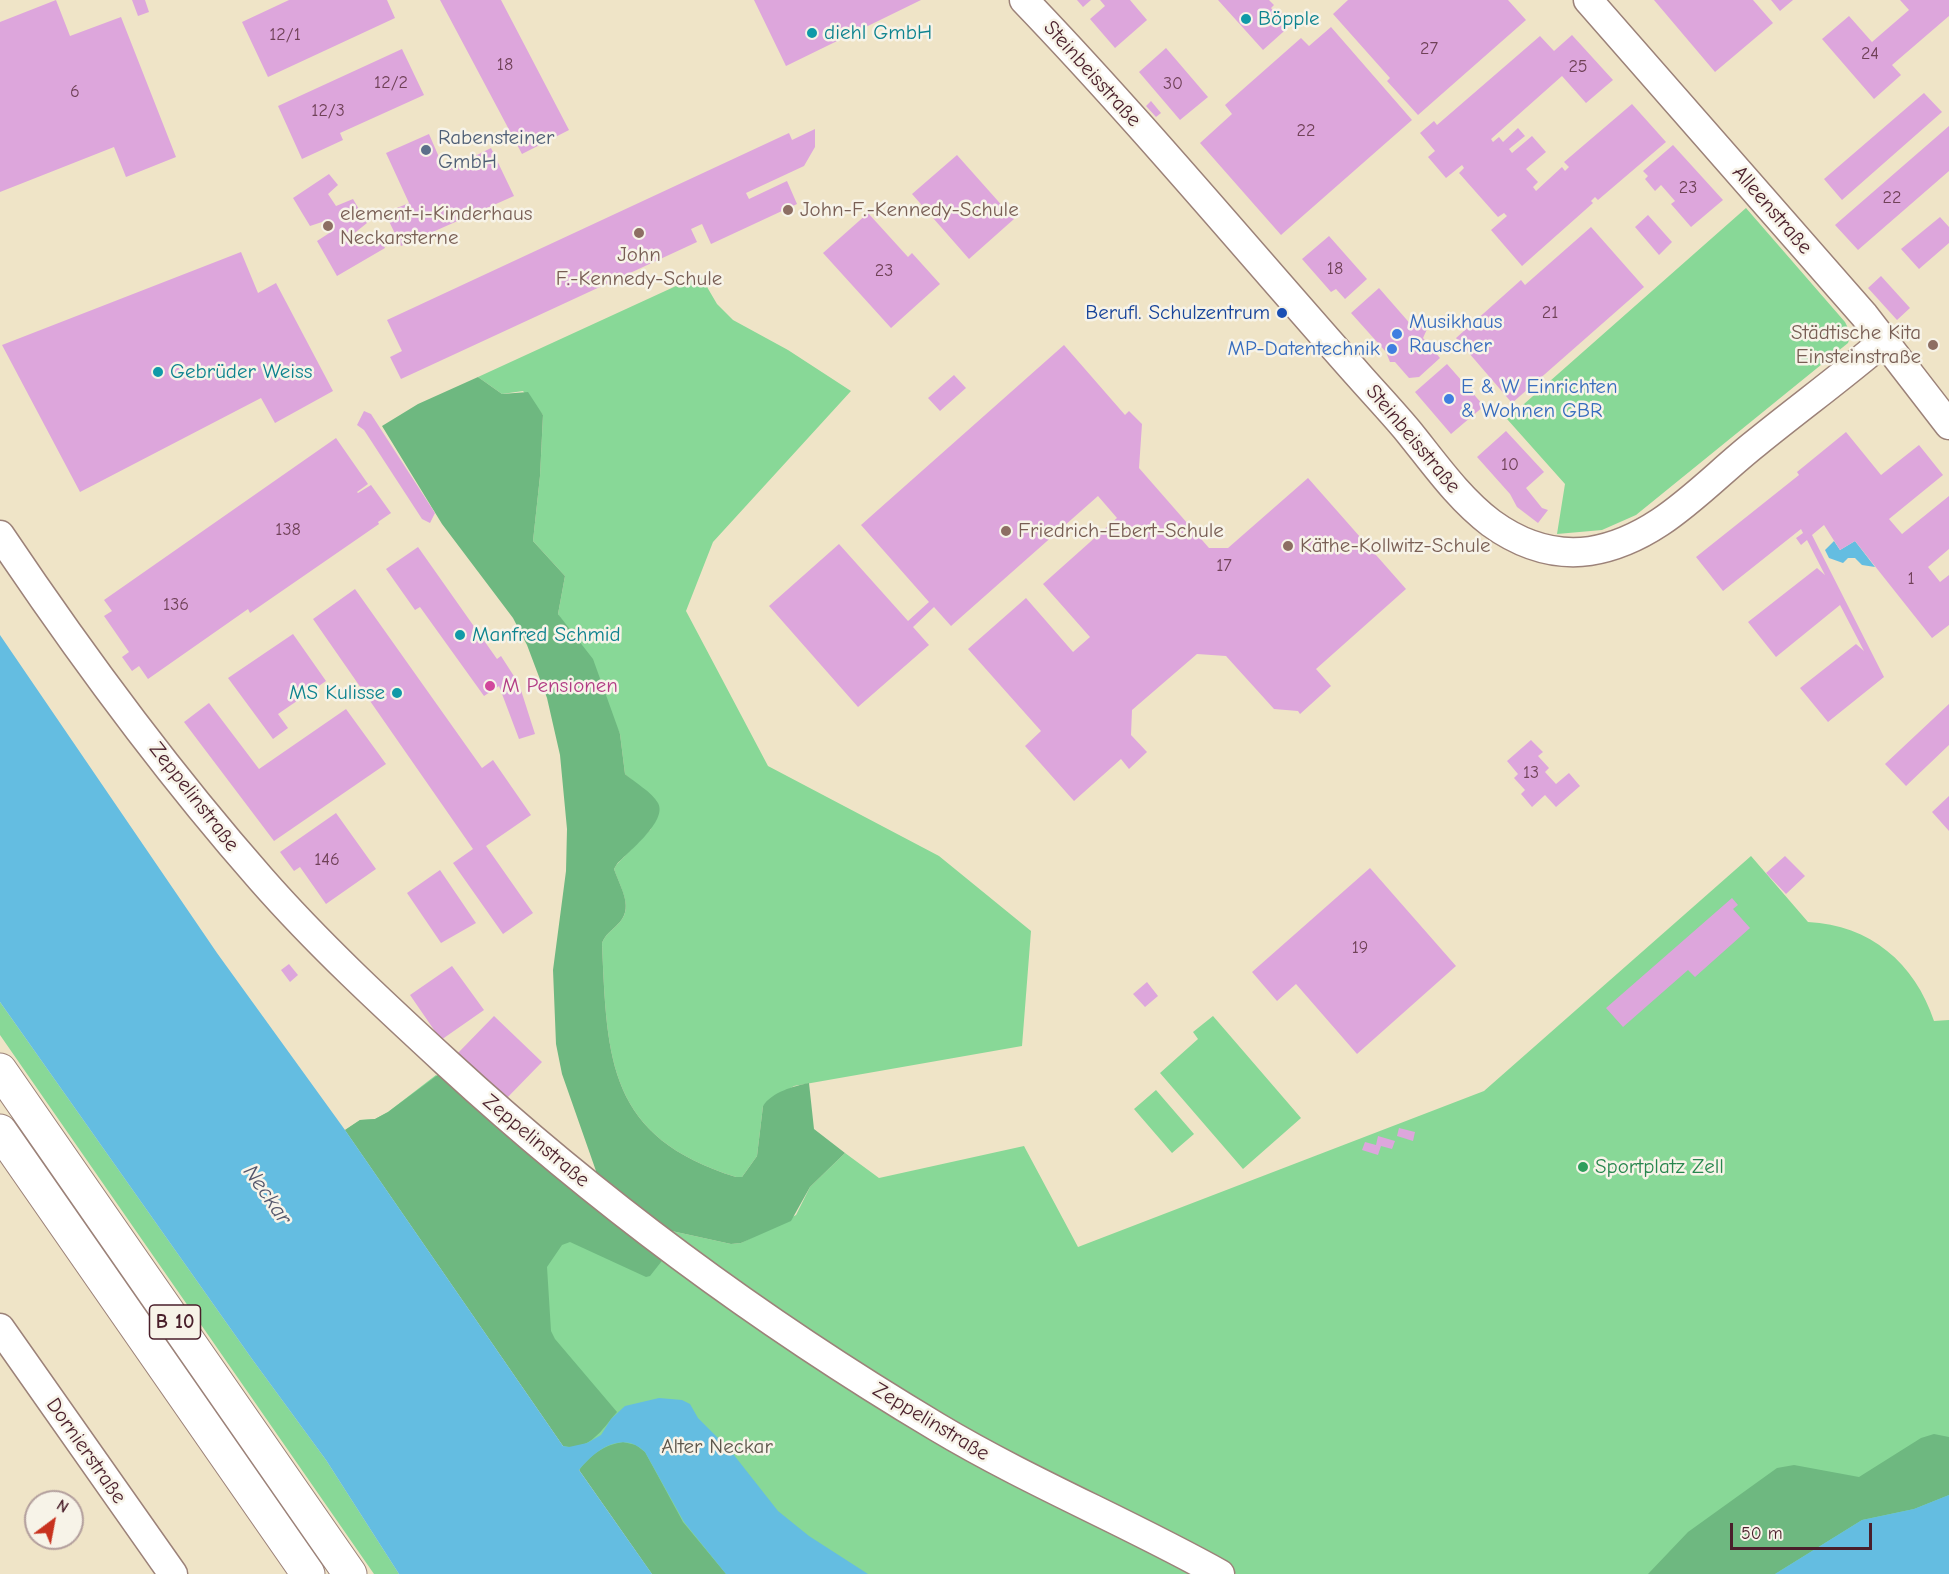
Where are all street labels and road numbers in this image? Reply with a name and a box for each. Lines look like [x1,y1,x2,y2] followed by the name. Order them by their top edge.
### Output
[1038,16,1146,132] street label: Steinbeisstraße
[1727,161,1817,259] street label: Alleenstraße
[1360,379,1466,499] street label: Steinbeisstraße
[144,737,244,857] street label: Zeppelinstraße
[477,1089,595,1193] street label: Zeppelinstraße
[150,1305,201,1339] road number: B 10
[868,1377,994,1467] street label: Zeppelinstraße
[40,1393,132,1509] street label: Dornierstraße

